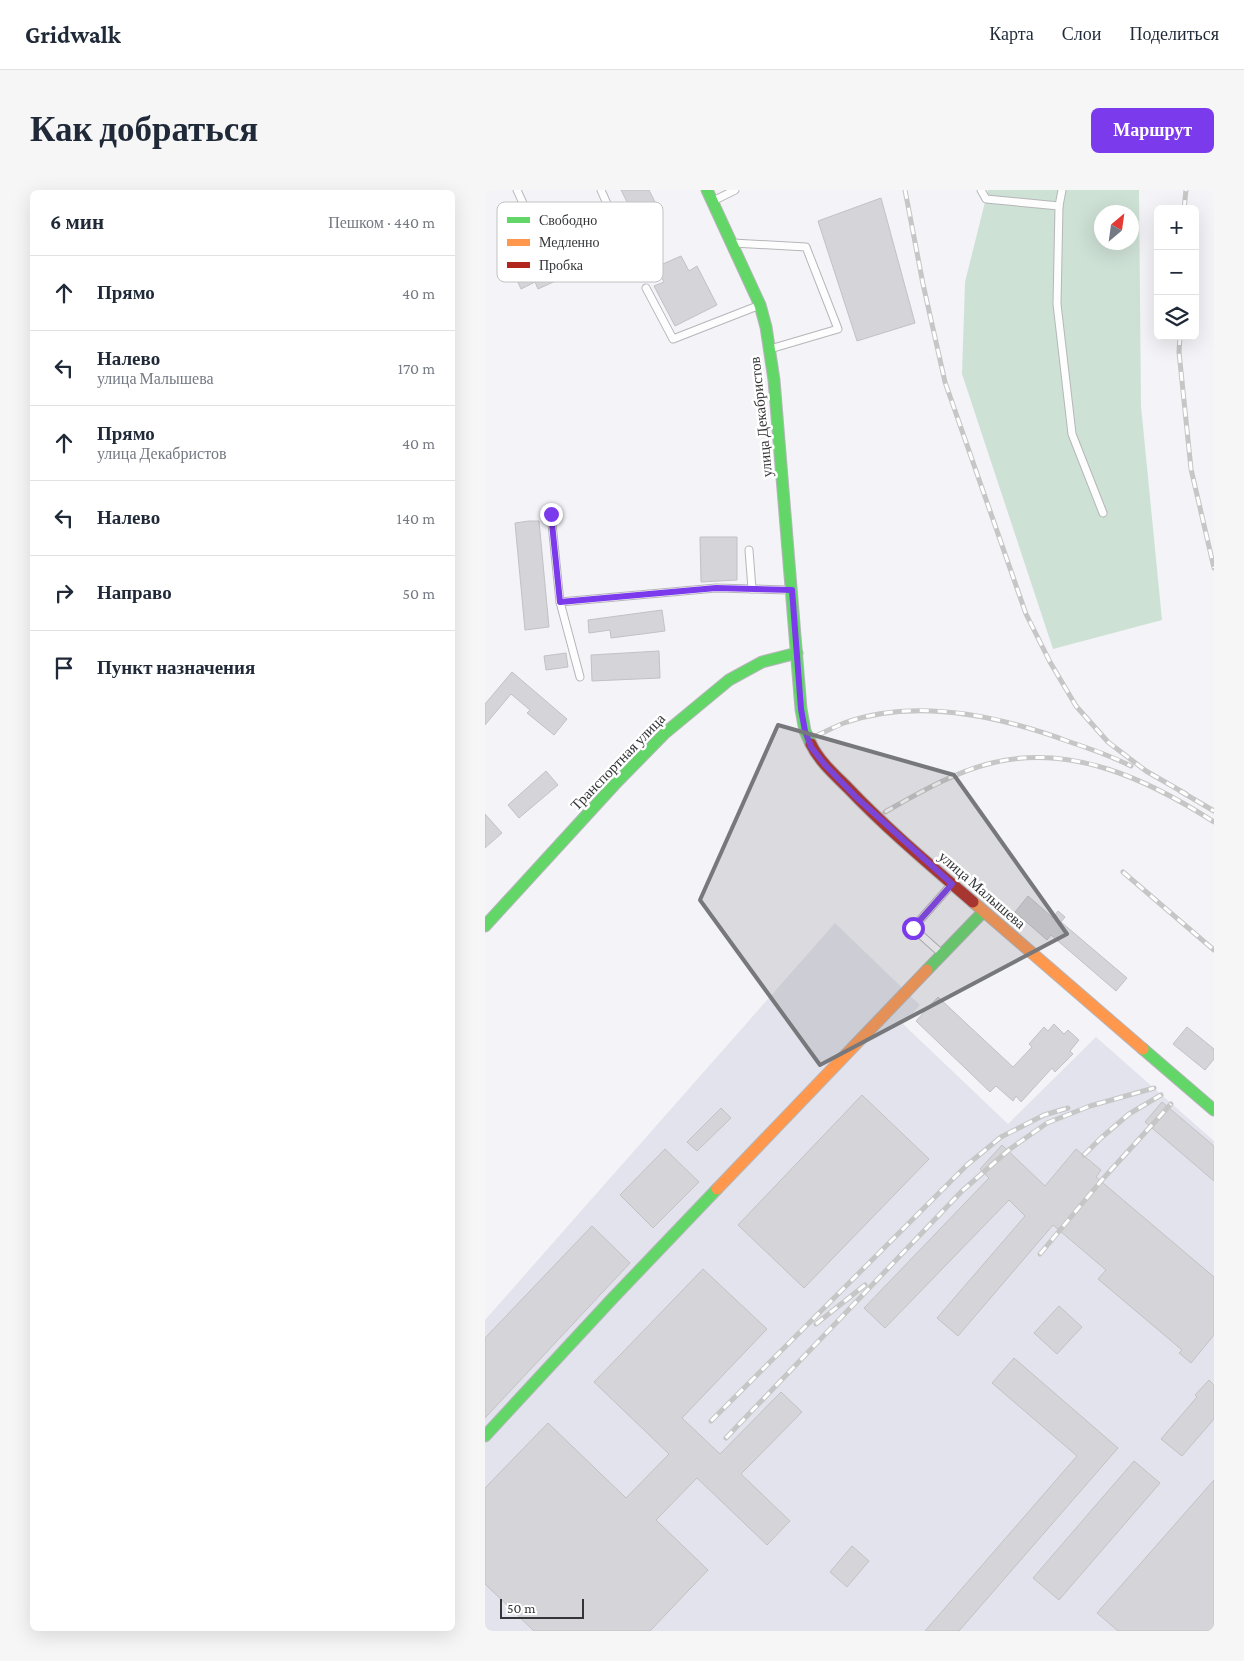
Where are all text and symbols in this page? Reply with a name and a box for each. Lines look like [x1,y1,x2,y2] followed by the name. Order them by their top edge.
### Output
[25,21,121,48] text: Gridwalk
[989,24,1034,44] text: Карта
[1062,24,1101,44] text: Слои
[1129,24,1219,44] text: Поделиться
[1091,108,1214,153] button: Маршрут
[30,110,258,149] text: Как добраться
[497,202,663,282] legend
[1094,205,1139,250] north arrow
[1154,205,1199,340] map controls
[1154,205,1199,250] button: +
[50,210,104,234] text: 6 мин
[539,212,597,228] text: Свободно
[328,214,435,231] text: Пешком · 440 m
[539,234,600,250] text: Медленно
[1154,250,1199,295] button: −
[539,257,584,273] text: Пробка
[50,279,78,307] icon: ahead
[97,282,155,303] text: Прямо
[402,285,435,302] text: 40 m
[1154,295,1199,340] button: layers
[97,348,160,369] text: Налево
[50,354,78,382] icon: left
[747,356,775,478] street label: улица Декабристов
[398,360,435,377] text: 170 m
[97,370,214,387] text: улица Малышева
[97,423,155,444] text: Прямо
[50,429,78,457] icon: ahead
[402,435,435,452] text: 40 m
[97,445,227,462] text: улица Декабристов
[540,503,563,526] route end
[50,504,78,532] icon: left
[97,507,160,528] text: Налево
[397,510,435,527] text: 140 m
[50,579,78,607] icon: right
[97,582,172,603] text: Направо
[403,585,435,602] text: 50 m
[50,654,78,682] icon: arrive
[97,657,255,678] text: Пункт назначения
[568,710,669,814] street label: Транспортная улица
[936,848,1029,932] street label: улица Малышева
[902,917,925,940] route start
[500,1596,584,1619] scale bar
[507,1600,535,1616] text: 50 m

